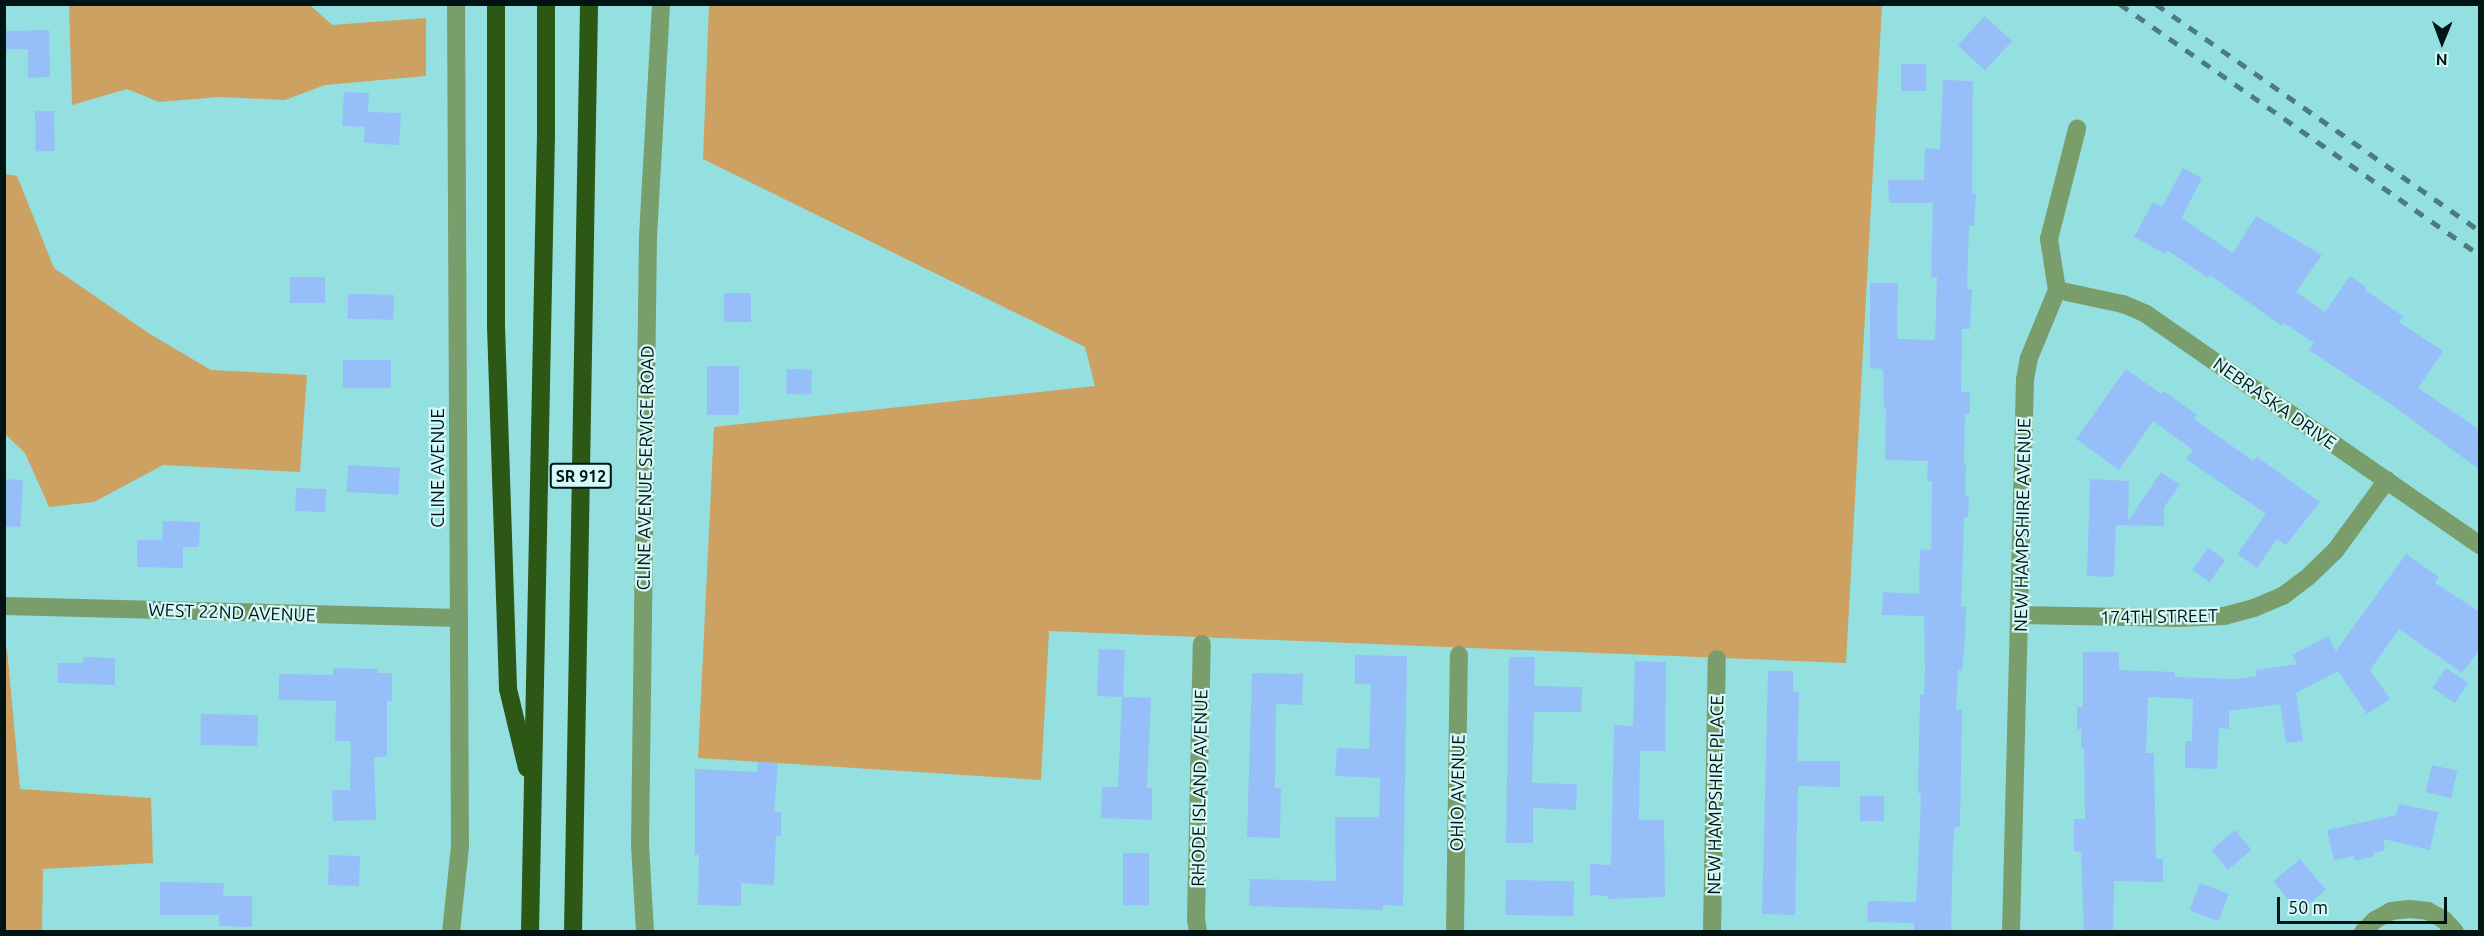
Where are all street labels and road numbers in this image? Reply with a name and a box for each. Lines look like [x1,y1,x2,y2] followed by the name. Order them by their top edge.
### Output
[632,345,658,591] street label: CLINE AVENUE SERVICE ROAD
[2209,353,2341,453] street label: NEBRASKA DRIVE
[426,408,448,528] street label: CLINE AVENUE
[2009,418,2035,632] street label: NEW HAMPSHIRE AVENUE
[550,463,612,489] road number: SR 912
[148,598,316,626] street label: WEST 22ND AVENUE
[2100,604,2218,628] street label: 174TH STREET
[1186,689,1212,887] street label: RHODE ISLAND AVENUE
[1702,695,1728,895] street label: NEW HAMPSHIRE PLACE
[1445,734,1469,852] street label: OHIO AVENUE

